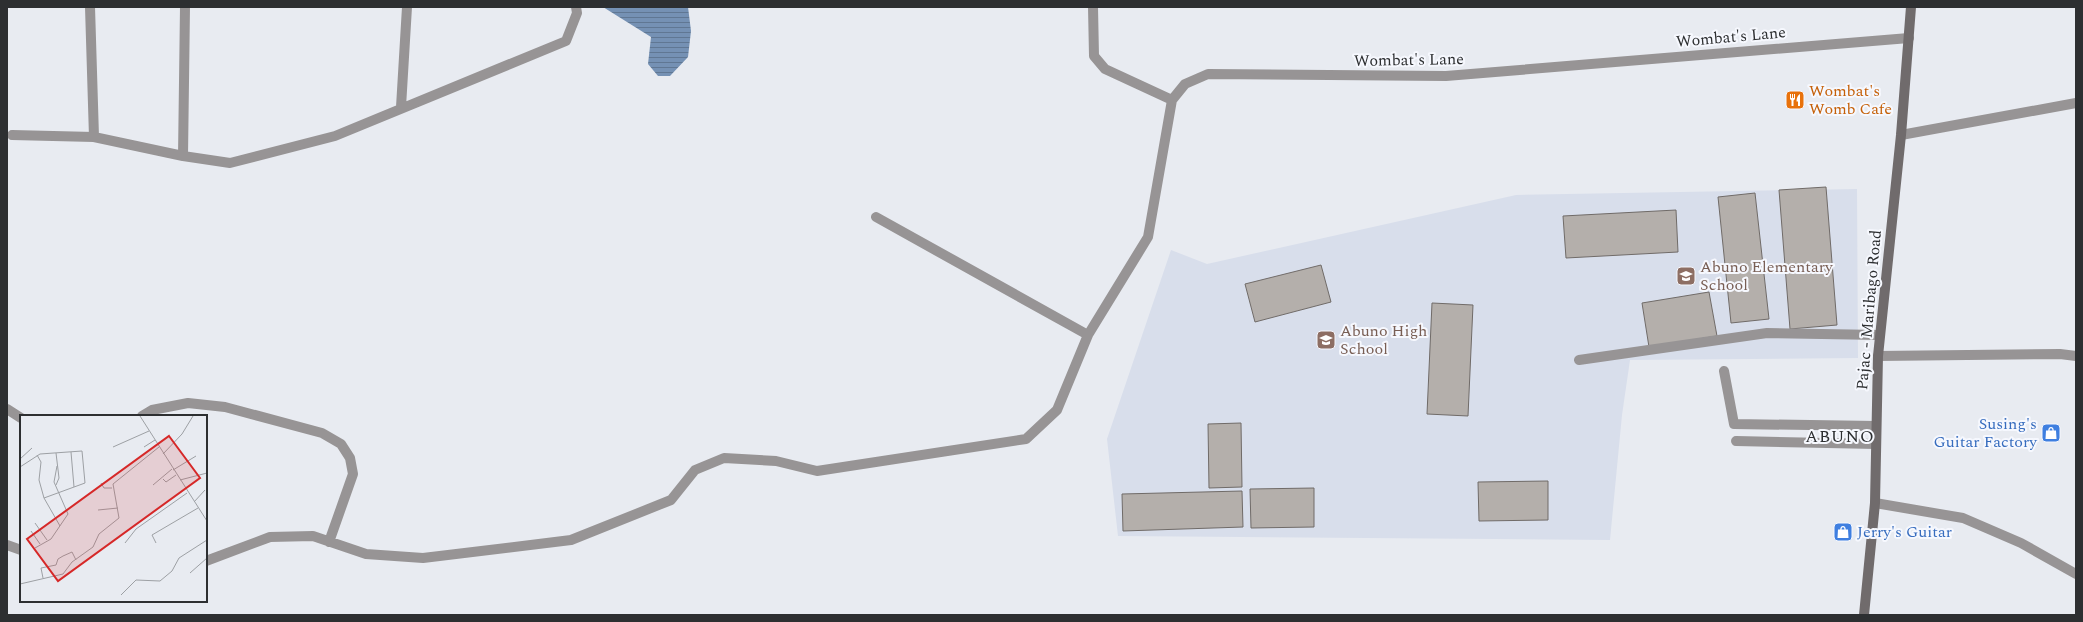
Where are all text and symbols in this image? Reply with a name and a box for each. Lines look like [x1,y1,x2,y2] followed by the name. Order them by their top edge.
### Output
[1675,20,1787,54] street label: Wombat's Lane
[1354,47,1464,73] street label: Wombat's Lane
[1809,79,1892,121] place label: Wombat's Womb Cafe
[1784,89,1806,111] restaurant icon: Wombat's Womb Cafe
[1850,229,1888,391] street label: Pajac - Maribago Road
[1700,255,1834,297] place label: Abuno Elementary School
[1675,265,1697,287] school or university icon: Abuno Elementary School
[1340,319,1427,361] place label: Abuno High School
[1315,329,1337,351] school or university icon: Abuno High School
[1934,412,2038,454] place label: Susing's Guitar Factory
[20,415,207,602] inset map
[2040,422,2062,444] shop icon: Susing's Guitar Factory
[1805,424,1875,450] district label: ABUNO
[1857,520,1952,544] place label: Jerry's Guitar
[1832,521,1854,543] shop icon: Jerry's Guitar

